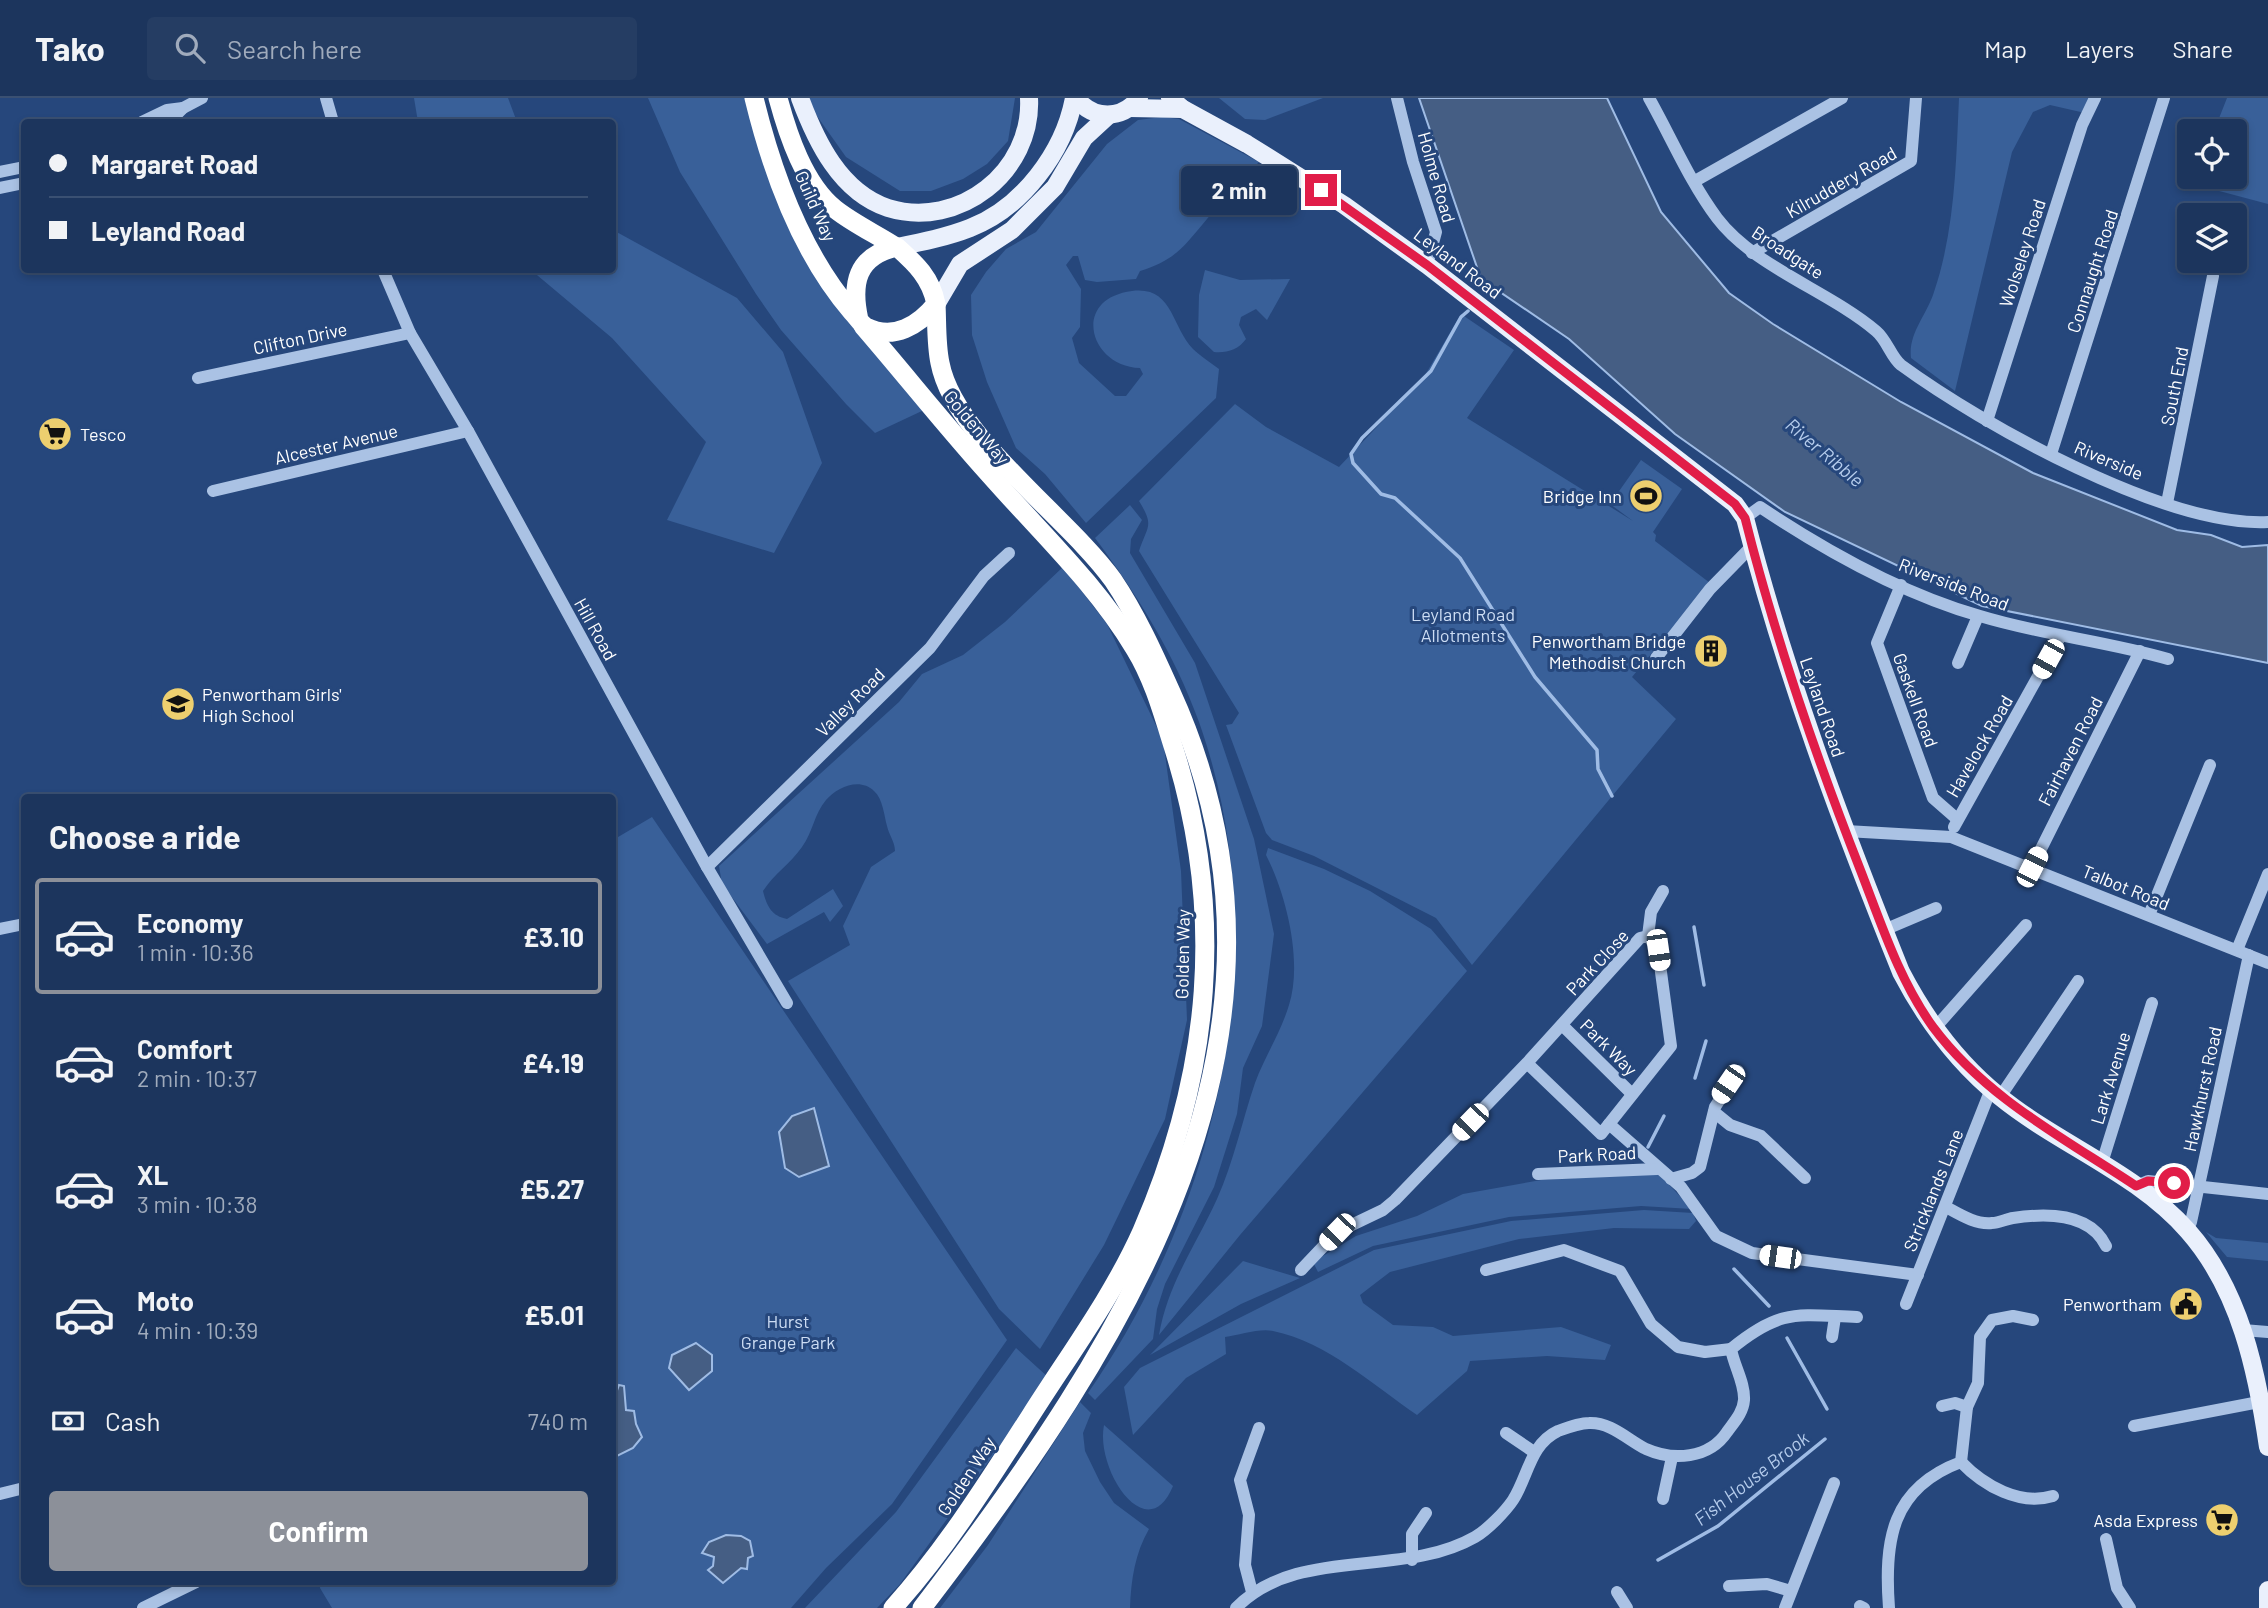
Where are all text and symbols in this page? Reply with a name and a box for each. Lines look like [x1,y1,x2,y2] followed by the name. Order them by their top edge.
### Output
[147,17,637,80] search box
[35,28,105,68] text: Tako
[171,29,209,67] icon: search
[227,33,362,64] text: Search here
[1984,34,2027,63] text: Map
[2065,34,2134,63] text: Layers
[2172,34,2233,63] text: Share
[2177,119,2247,273] map controls
[2177,119,2247,189] button: locate
[1414,129,1460,225] street label: Holme Road
[1782,141,1900,223] street label: Kilruddery Road
[91,148,258,179] text: Margaret Road
[1181,166,1296,214] callout: 2 min
[791,167,841,245] street label: Guild Way
[1305,174,1337,206] route end
[1211,176,1267,204] text: 2 min
[1994,196,2050,310] street label: Wolseley Road
[2177,203,2247,273] button: layers
[2062,207,2122,335] street label: Connaught Road
[91,215,245,246] text: Leyland Road
[1748,221,1828,283] street label: Broadgate
[1410,223,1506,303] street label: Leyland Road
[251,317,349,359] street label: Clifton Drive
[2156,345,2192,427] street label: South End
[940,385,1014,469] street label: Golden Way
[1781,413,1869,491] water label: River Ribble
[36,415,74,453] supermarket icon: Tesco
[272,419,400,469] street label: Alcester Avenue
[80,423,126,445] place label: Tesco
[2071,436,2147,484] street label: Riverside
[1627,477,1665,515] sports icon: Bridge Inn
[1543,485,1622,507] place label: Bridge Inn
[1896,553,2012,615] street label: Riverside Road
[570,594,622,664] street label: Hill Road
[1411,603,1515,646] park label: Leyland Road Allotments
[1532,630,1686,673] place label: Penwortham Bridge Methodist Church
[1692,632,1730,670] building icon: Penwortham Bridge Methodist Church
[2029,636,2068,682] car
[1889,650,1943,750] street label: Gaskell Road
[1796,654,1850,760] street label: Leyland Road
[811,663,889,741] street label: Valley Road
[202,683,342,726] place label: Penwortham Girls' High School
[159,685,197,723] school or university icon: Penwortham Girls' High School
[1941,691,2017,801] street label: Havelock Road
[2033,693,2107,809] street label: Fairhaven Road
[49,817,241,855] text: Choose a ride
[2014,844,2051,890] car
[2079,859,2173,915] street label: Talbot Road
[53,905,116,968] icon: car
[137,907,243,938] text: Economy
[1170,909,1194,999] street label: Golden Way
[523,921,584,952] text: £3.10
[1561,924,1633,1000] street label: Park Close
[1645,928,1672,972] car
[137,938,254,966] text: 1 min · 10:36
[1576,1014,1642,1080] street label: Park Way
[2178,1024,2226,1154] street label: Hawkhurst Road
[2085,1029,2135,1127] street label: Lark Avenue
[53,1031,116,1094] icon: car
[137,1033,233,1064] text: Comfort
[522,1047,584,1078] text: £4.19
[1708,1061,1749,1107] car
[137,1064,257,1092] text: 2 min · 10:37
[1448,1100,1493,1144] car
[1898,1126,1968,1254] street label: Stricklands Lane
[1557,1141,1637,1167] street label: Park Road
[53,1157,116,1220] icon: car
[137,1159,168,1190] text: XL
[2158,1167,2190,1199] route start
[520,1173,584,1204] text: £5.27
[137,1190,257,1218] text: 3 min · 10:38
[1315,1210,1360,1254] car
[1758,1244,1803,1270] car
[53,1283,116,1346] icon: car
[137,1285,194,1316] text: Moto
[2167,1285,2205,1323] public building icon: Penwortham
[2063,1293,2162,1315] place label: Penwortham
[524,1299,584,1330] text: £5.01
[741,1310,835,1353] park label: Hurst Grange Park
[137,1316,258,1344] text: 4 min · 10:39
[49,1402,87,1440] icon: cash
[105,1405,160,1436] text: Cash
[528,1407,588,1435] text: 740 m
[1689,1426,1814,1530] water label: Fish House Brook
[932,1432,1000,1520] street label: Golden Way
[49,1491,588,1571] button: Confirm
[2203,1501,2241,1539] supermarket icon: Asda Express
[2093,1509,2198,1531] place label: Asda Express

